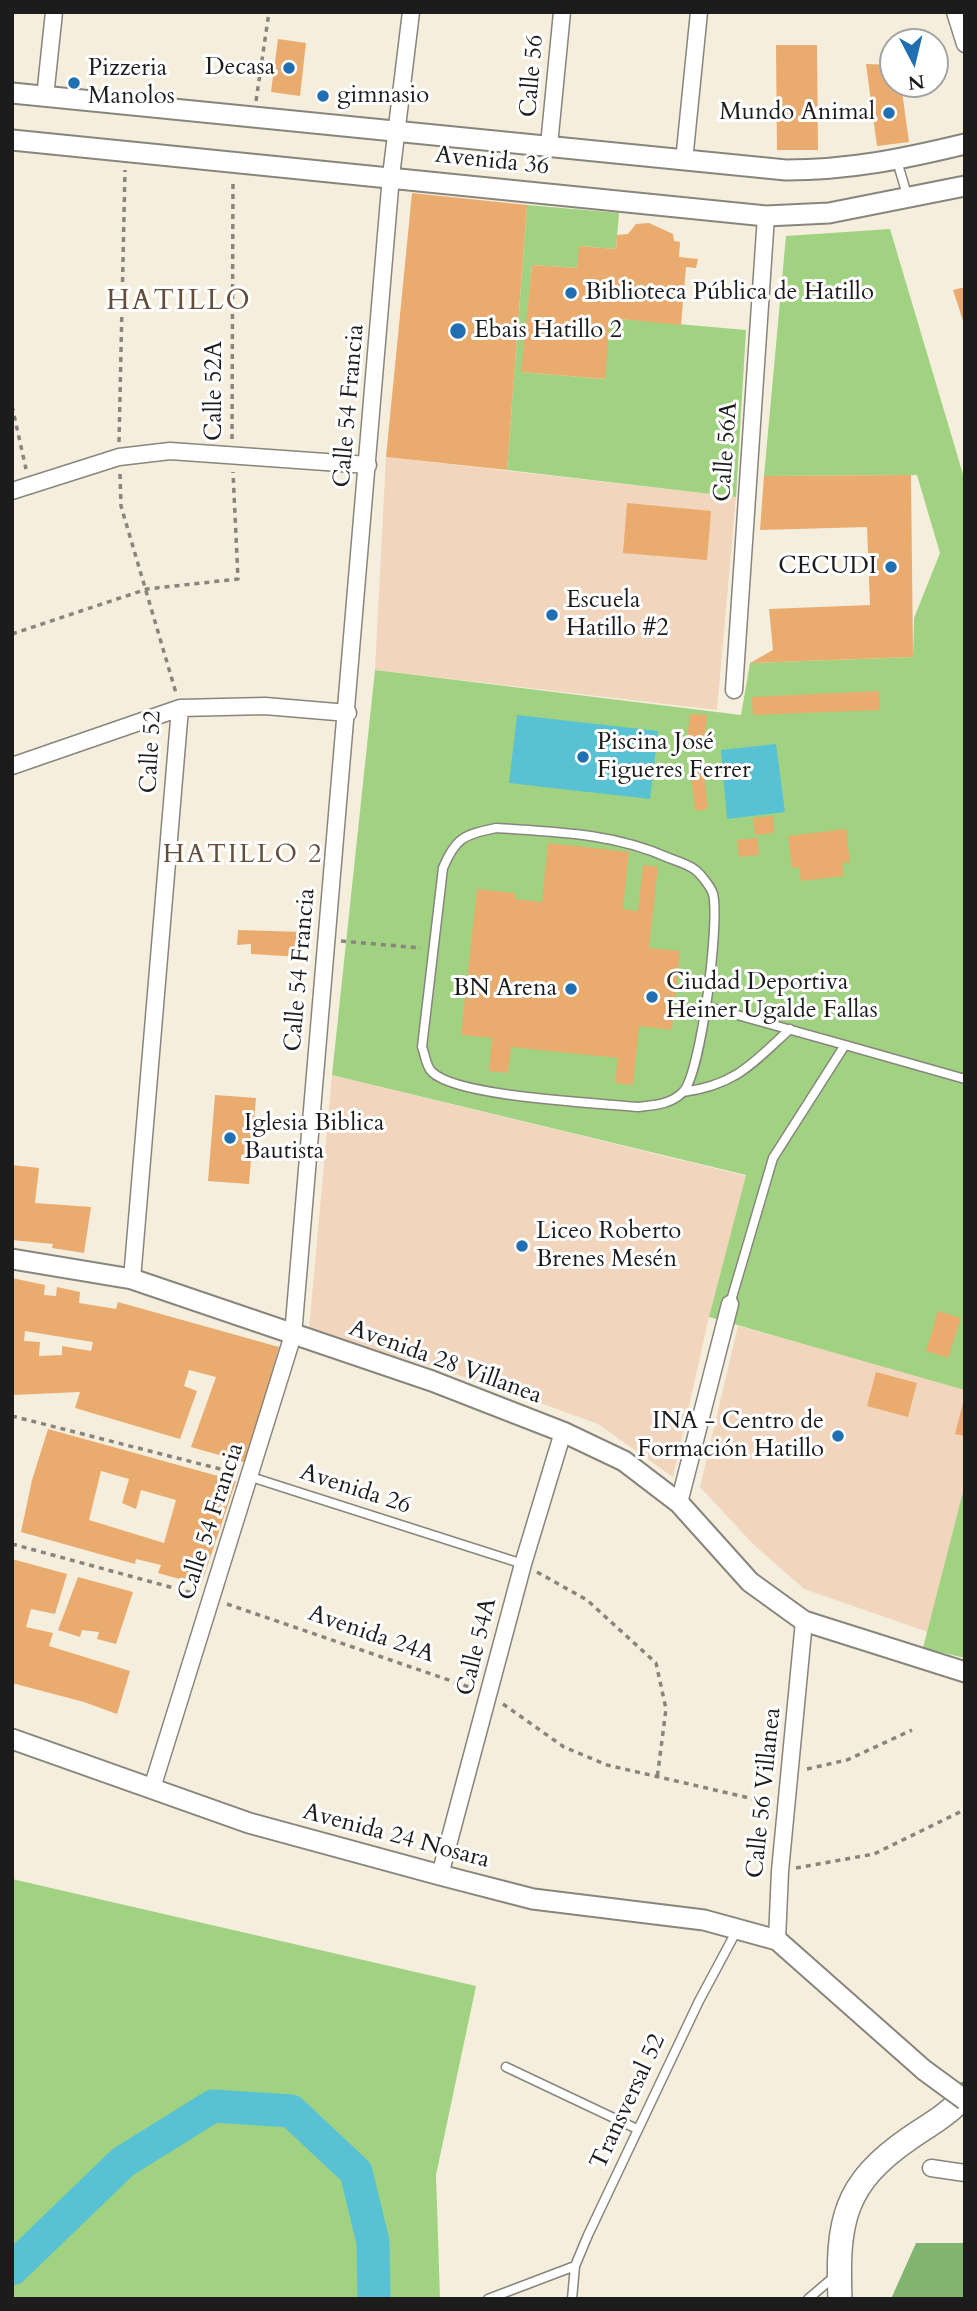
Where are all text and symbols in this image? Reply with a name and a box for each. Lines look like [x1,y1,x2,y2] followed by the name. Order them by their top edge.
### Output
[879,28,949,98] north arrow
[515,33,551,119] street label: Calle 56
[205,54,275,82] place label: Decasa
[88,55,175,111] place label: Pizzeria Manolos
[281,60,297,76] marker: Decasa
[907,68,926,96] text: N
[66,75,82,91] marker: Pizzeria Manolos
[337,82,429,110] place label: gimnasio
[315,88,331,104] marker: gimnasio
[719,99,875,127] place label: Mundo Animal
[881,105,897,121] marker: Mundo Animal
[433,142,551,182] street label: Avenida 36
[585,279,874,307] place label: Biblioteca Pública de Hatillo
[563,285,579,301] marker: Biblioteca Pública de Hatillo
[107,286,251,320] district label: HATILLO
[474,317,622,345] place label: Ebais Hatillo 2
[448,321,468,341] marker: Ebais Hatillo 2
[329,323,371,489] street label: Calle 54 Francia
[201,341,229,441] street label: Calle 52A
[709,401,745,503] street label: Calle 56A
[778,553,877,581] place label: CECUDI
[883,559,899,575] marker: CECUDI
[566,587,669,643] place label: Escuela Hatillo #2
[544,607,560,623] marker: Escuela Hatillo #2
[135,710,169,794] street label: Calle 52
[597,729,751,785] place label: Piscina José Figueres Ferrer
[575,749,591,765] marker: Piscina José Figueres Ferrer
[164,840,322,872] district label: HATILLO 2
[280,887,322,1053] street label: Calle 54 Francia
[666,969,878,1025] place label: Ciudad Deportiva Heiner Ugalde Fallas
[453,975,557,1003] place label: BN Arena
[563,981,579,997] marker: BN Arena
[644,989,660,1005] marker: Ciudad Deportiva Heiner Ugalde Fallas
[244,1110,384,1166] place label: Iglesia Biblica Bautista
[222,1130,238,1146] marker: Iglesia Biblica Bautista
[536,1218,681,1274] place label: Liceo Roberto Brenes Mesén
[514,1238,530,1254] marker: Liceo Roberto Brenes Mesén
[345,1315,545,1411] street label: Avenida 28 Villanea
[637,1408,824,1464] place label: INA - Centro de Formación Hatillo
[830,1428,846,1444] marker: INA - Centro de Formación Hatillo
[173,1440,251,1604] street label: Calle 54 Francia
[296,1459,414,1521] street label: Avenida 26
[452,1595,504,1699] street label: Calle 54A
[304,1600,438,1670] street label: Avenida 24A
[742,1706,788,1880] street label: Calle 56 Villanea
[299,1798,493,1876] street label: Avenida 24 Nosara
[585,2030,673,2174] street label: Transversal 52

